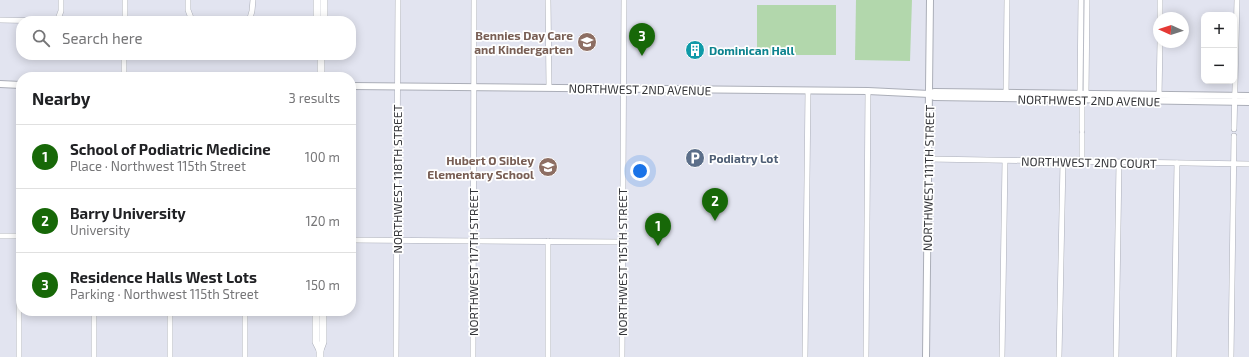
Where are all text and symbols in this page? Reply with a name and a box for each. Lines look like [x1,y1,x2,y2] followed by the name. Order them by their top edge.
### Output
[1153,12,1189,48] north arrow
[1201,12,1237,84] map controls
[1201,12,1237,48] button: +
[16,16,356,60] search box
[629,23,655,56] pin: 3
[30,27,52,49] icon: search
[474,28,573,56] place label: Bennies Day Care and Kindergarten
[62,29,143,47] text: Search here
[576,31,598,53] school or university icon: Bennies Day Care and Kindergarten
[684,39,706,61] building icon: Dominican Hall
[709,43,795,57] place label: Dominican Hall
[1201,48,1237,84] button: −
[569,81,712,97] street label: NORTHWEST 2ND AVENUE
[32,88,90,108] text: Nearby
[289,90,340,106] text: 3 results
[1018,92,1161,108] street label: NORTHWEST 2ND AVENUE
[390,104,404,253] street label: NORTHWEST 118TH STREET
[920,105,936,251] street label: NORTHWEST 111TH STREET
[70,140,271,158] text: School of Podiatric Medicine
[684,147,706,169] parking icon: Podiatry Lot
[42,149,48,165] text: 1
[305,149,340,165] text: 100 m
[709,151,778,166] place label: Podiatry Lot
[427,153,534,182] place label: Hubert O Sibley Elementary School
[1021,154,1157,170] street label: NORTHWEST 2ND COURT
[537,156,559,178] school or university icon: Hubert O Sibley Elementary School
[70,158,246,174] text: Place · Northwest 115th Street
[630,161,650,181] your location
[466,188,480,336] street label: NORTHWEST 117TH STREET
[615,188,629,336] street label: NORTHWEST 115TH STREET
[702,188,728,221] pin: 2
[70,204,186,222] text: Barry University
[41,213,49,229] text: 2
[305,213,340,229] text: 120 m
[645,213,671,246] pin: 1
[70,222,130,238] text: University
[70,268,257,286] text: Residence Halls West Lots
[41,277,49,293] text: 3
[306,277,340,293] text: 150 m
[70,286,259,302] text: Parking · Northwest 115th Street

